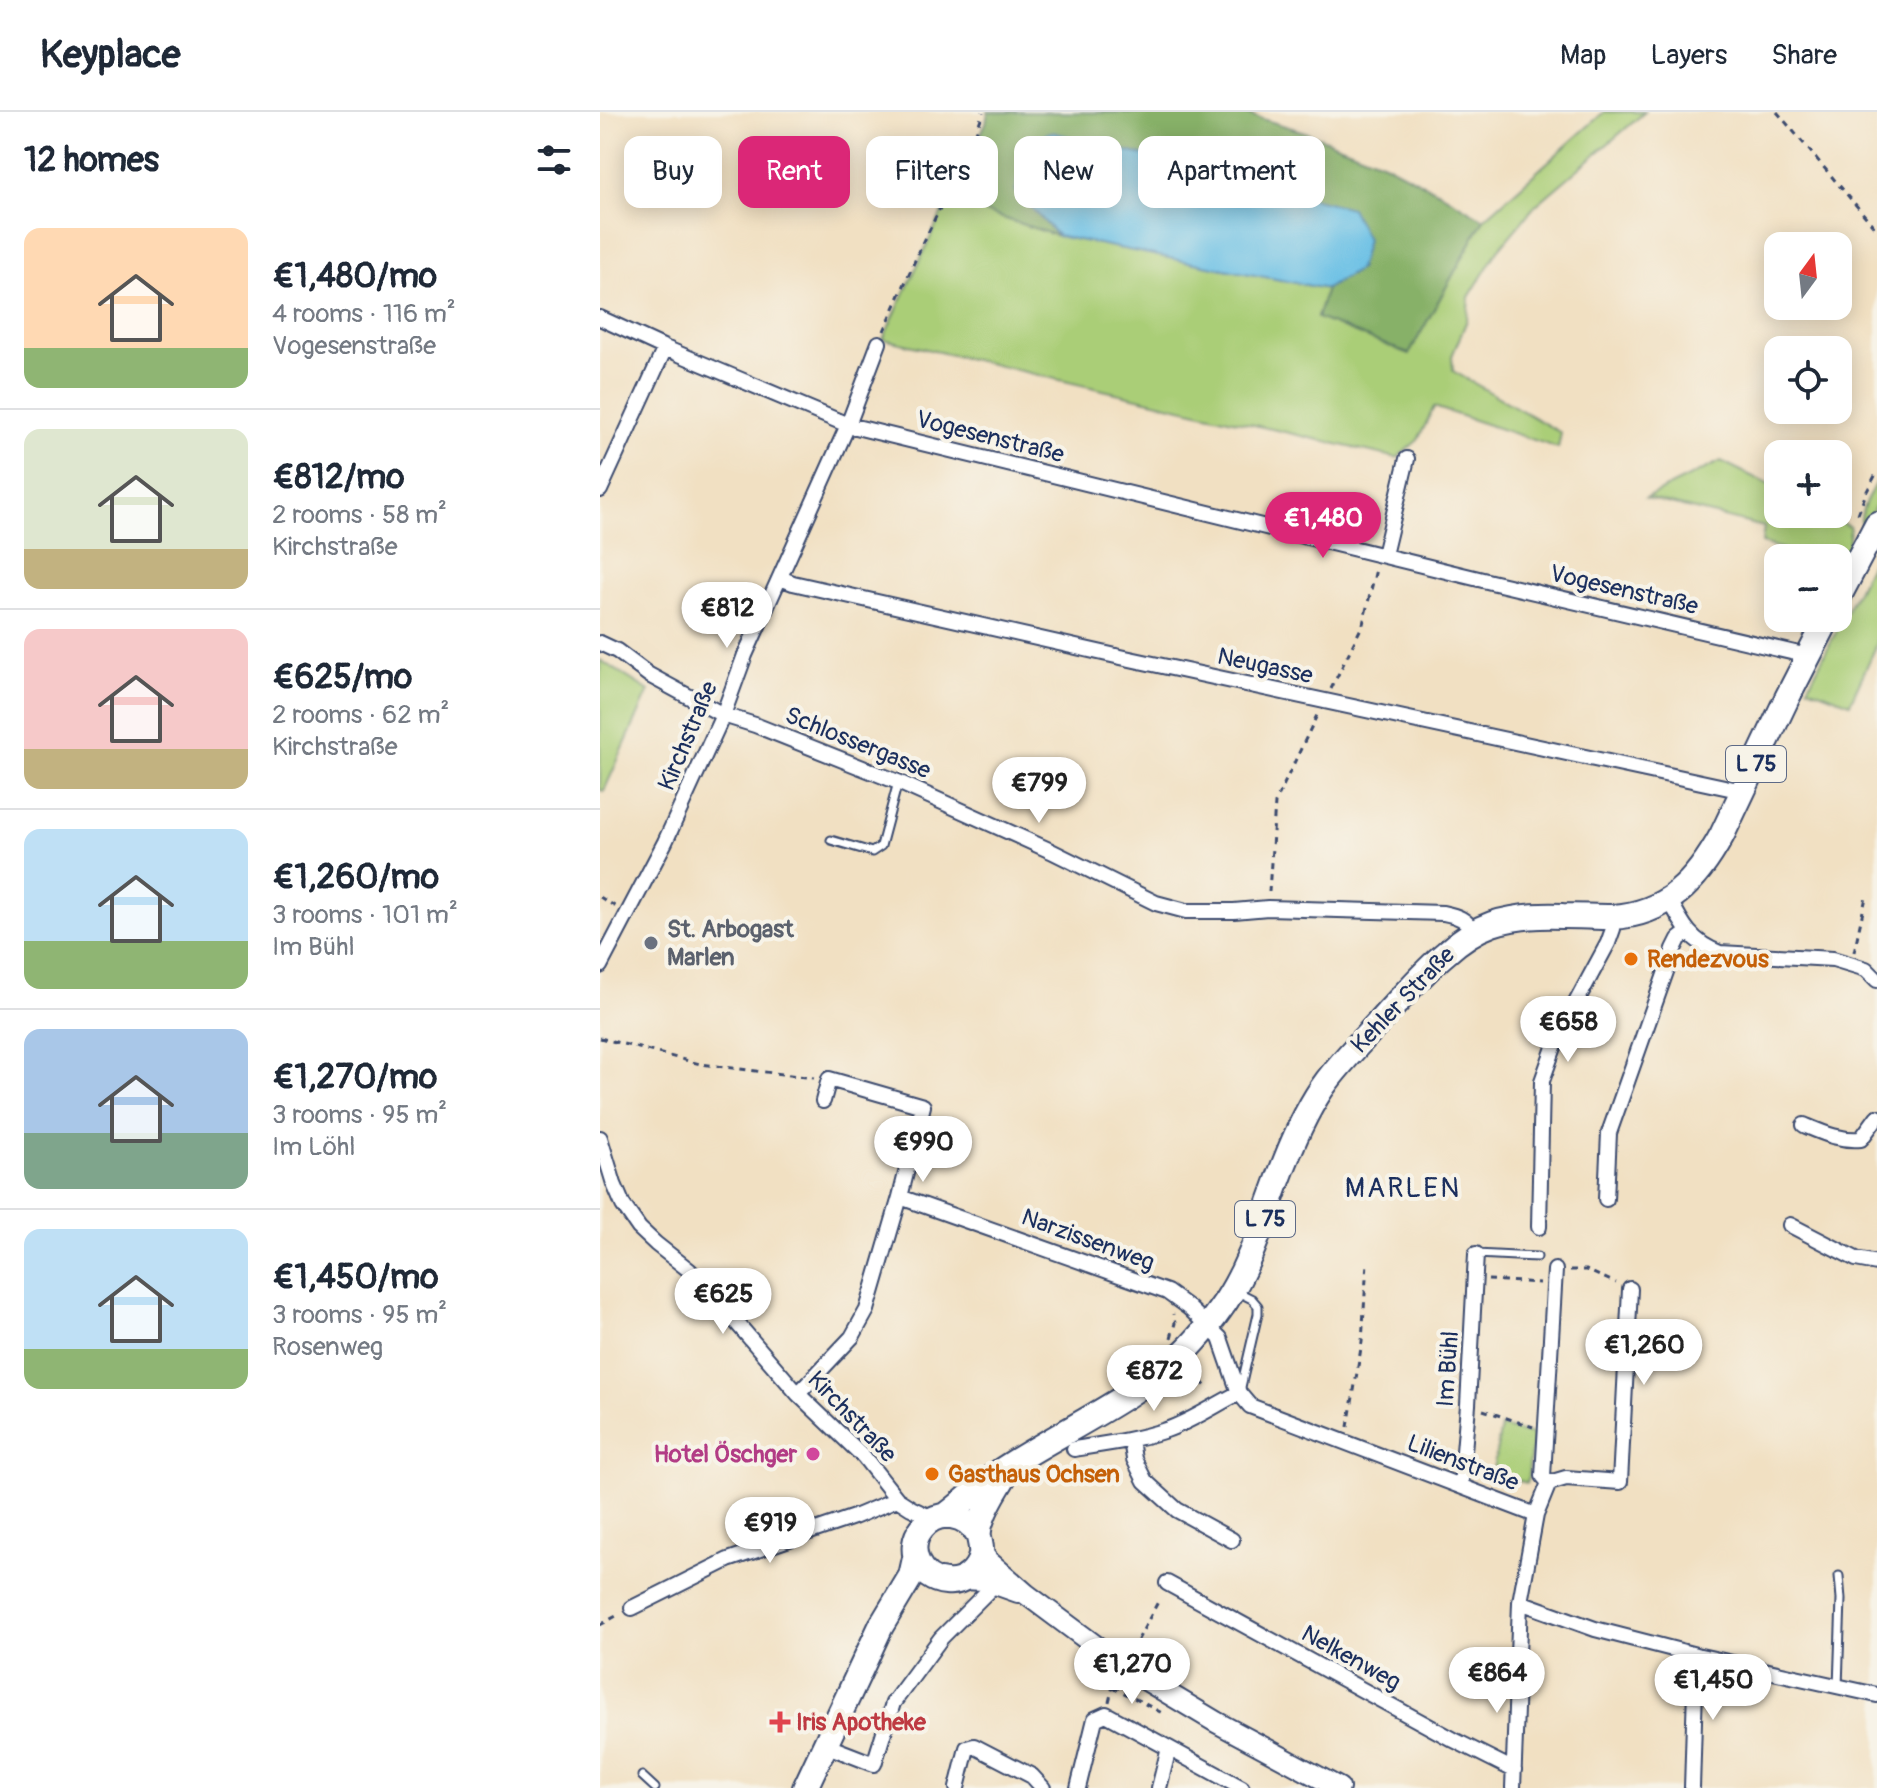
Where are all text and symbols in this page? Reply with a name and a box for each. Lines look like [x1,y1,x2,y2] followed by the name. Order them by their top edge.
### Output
[40,31,181,79] text: Keyplace
[1560,38,1606,73] text: Map
[1650,38,1727,73] text: Layers
[1771,38,1837,73] text: Share
[624,136,722,208] chip: Buy
[738,136,850,208] chip: Rent
[866,136,998,208] chip: Filters
[1014,136,1122,208] chip: New
[1138,136,1325,208] chip: Apartment
[532,138,576,182] icon: filters
[24,139,159,182] text: 12 homes
[1764,232,1852,320] north arrow
[1764,232,1852,632] map controls
[272,255,437,298] text: €1,480/mo
[88,260,184,356] icon: home
[272,298,456,330] text: 4 rooms · 116 m²
[272,330,436,362] text: Vogesenstraße
[1764,336,1852,424] button: locate
[913,405,1067,469] street label: Vogesenstraße
[1764,440,1852,528] button: +
[272,456,405,499] text: €812/mo
[88,461,184,557] icon: home
[1258,492,1388,560] pin: €1,480
[272,499,447,531] text: 2 rooms · 58 m²
[1283,502,1363,534] text: €1,480
[272,531,397,563] text: Kirchstraße
[1764,544,1852,632] button: −
[1547,559,1701,621] street label: Vogesenstraße
[680,582,774,650] pin: €812
[700,592,754,624] text: €812
[1215,642,1315,690] street label: Neugasse
[272,656,412,699] text: €625/mo
[88,661,184,757] icon: home
[652,677,724,795] street label: Kirchstraße
[272,699,449,731] text: 2 rooms · 62 m²
[781,701,935,785] street label: Schlossergasse
[272,731,397,763] text: Kirchstraße
[1726,746,1786,782] road number: L 75
[992,757,1086,825] pin: €799
[1010,767,1068,799] text: €799
[272,856,439,899] text: €1,260/mo
[88,861,184,957] icon: home
[272,899,458,931] text: 3 rooms · 101 m²
[667,915,795,972] place label: St. Arbogast Marlen
[272,931,355,963] text: Im Bühl
[642,934,660,952] marker: St. Arbogast Marlen
[1345,940,1461,1059] street label: Kehler Straße
[1647,945,1769,974] place label: Rendezvous
[1622,950,1640,968] marker: Rendezvous
[1521,996,1615,1064] pin: €658
[1538,1006,1598,1038] text: €658
[272,1056,437,1099] text: €1,270/mo
[88,1061,184,1157] icon: home
[272,1099,447,1131] text: 3 rooms · 95 m²
[876,1116,970,1184] pin: €990
[892,1126,954,1158] text: €990
[272,1131,355,1163] text: Im Löhl
[1345,1171,1461,1206] district label: MARLEN
[1235,1201,1295,1237] road number: L 75
[1018,1203,1158,1277] street label: Narzissenweg
[272,1256,438,1299] text: €1,450/mo
[88,1261,184,1357] icon: home
[676,1268,770,1336] pin: €625
[693,1278,753,1310] text: €625
[272,1299,447,1331] text: 3 rooms · 95 m²
[1579,1319,1709,1387] pin: €1,260
[1603,1329,1685,1361] text: €1,260
[1431,1330,1465,1408] street label: Im Bühl
[272,1331,383,1363] text: Rosenweg
[1107,1345,1201,1413] pin: €872
[1125,1355,1183,1387] text: €872
[801,1365,903,1469] street label: Kirchstraße
[1403,1428,1523,1498] street label: Lilienstraße
[654,1440,797,1469] place label: Hotel Öschger
[804,1445,822,1463] marker: Hotel Öschger
[948,1460,1120,1489] place label: Gasthaus Ochsen
[923,1465,941,1483] marker: Gasthaus Ochsen
[723,1497,817,1565] pin: €919
[743,1507,797,1539] text: €919
[1296,1619,1406,1697] street label: Nelkenweg
[1067,1638,1197,1706] pin: €1,270
[1450,1647,1544,1715] pin: €864
[1092,1648,1172,1680] text: €1,270
[1648,1654,1778,1722] pin: €1,450
[1467,1657,1527,1689] text: €864
[1673,1664,1753,1696] text: €1,450
[796,1708,927,1737] place label: Iris Apotheke
[771,1713,789,1731] marker: Iris Apotheke

